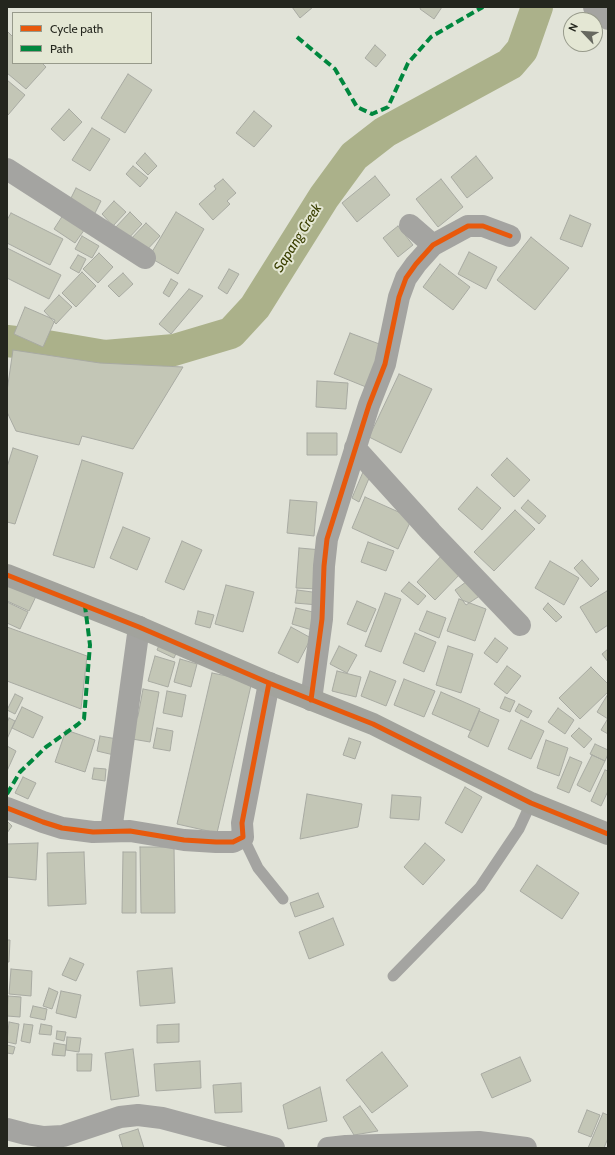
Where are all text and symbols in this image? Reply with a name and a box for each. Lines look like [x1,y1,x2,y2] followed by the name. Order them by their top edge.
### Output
[12,12,152,64] legend
[563,12,603,52] north arrow
[50,21,103,36] text: Cycle path
[565,21,581,34] text: N
[50,41,73,56] text: Path
[270,201,326,275] water label: Sapang Creek

